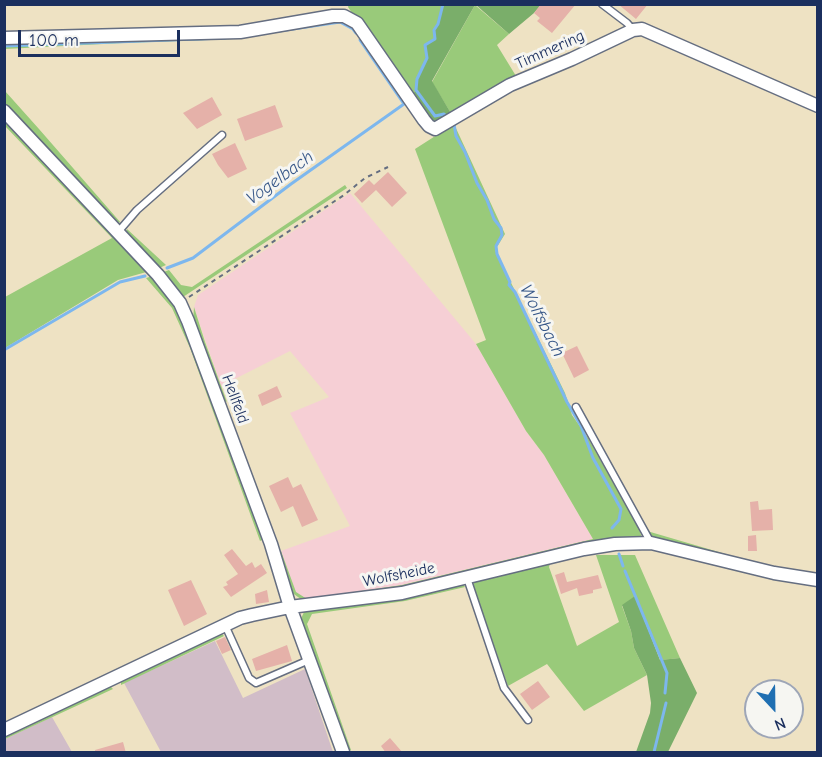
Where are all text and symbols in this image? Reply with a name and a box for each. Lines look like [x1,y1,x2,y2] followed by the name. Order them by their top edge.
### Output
[21,18,183,56] scale bar
[512,26,588,74] street label: Timmering
[29,30,79,51] text: 100 m
[242,146,318,210] water label: Vogelbach
[515,281,569,361] water label: Wolfsbach
[217,372,253,426] street label: Hellfeld
[361,559,437,591] street label: Wolfsheide
[744,679,804,739] north arrow
[772,714,788,734] text: N

